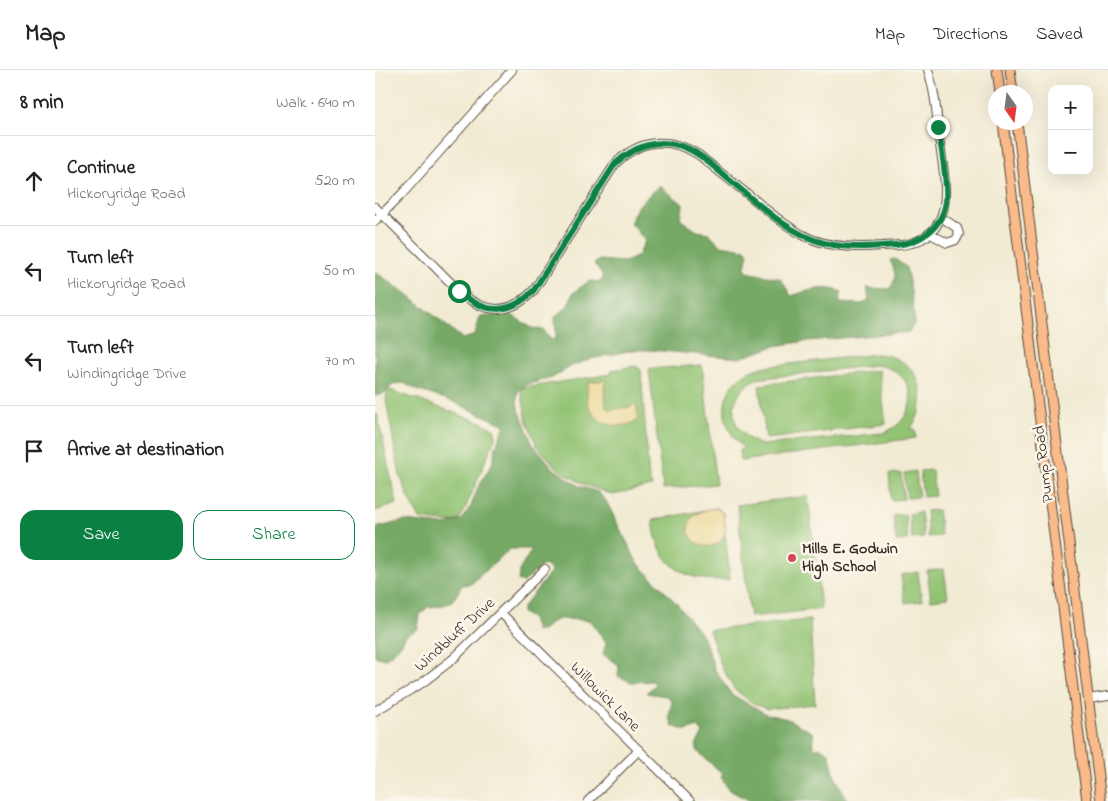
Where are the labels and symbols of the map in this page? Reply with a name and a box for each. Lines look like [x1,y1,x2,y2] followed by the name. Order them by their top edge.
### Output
[988,85,1033,130] north arrow
[927,116,950,139] route end
[448,280,471,303] route start
[1027,424,1061,504] street label: Pump Road
[802,537,898,580] place label: Mills E. Godwin High School
[786,552,798,564] marker: Mills E. Godwin High School
[409,592,501,678] street label: Windbluff Drive
[564,656,646,738] street label: Willowick Lane

